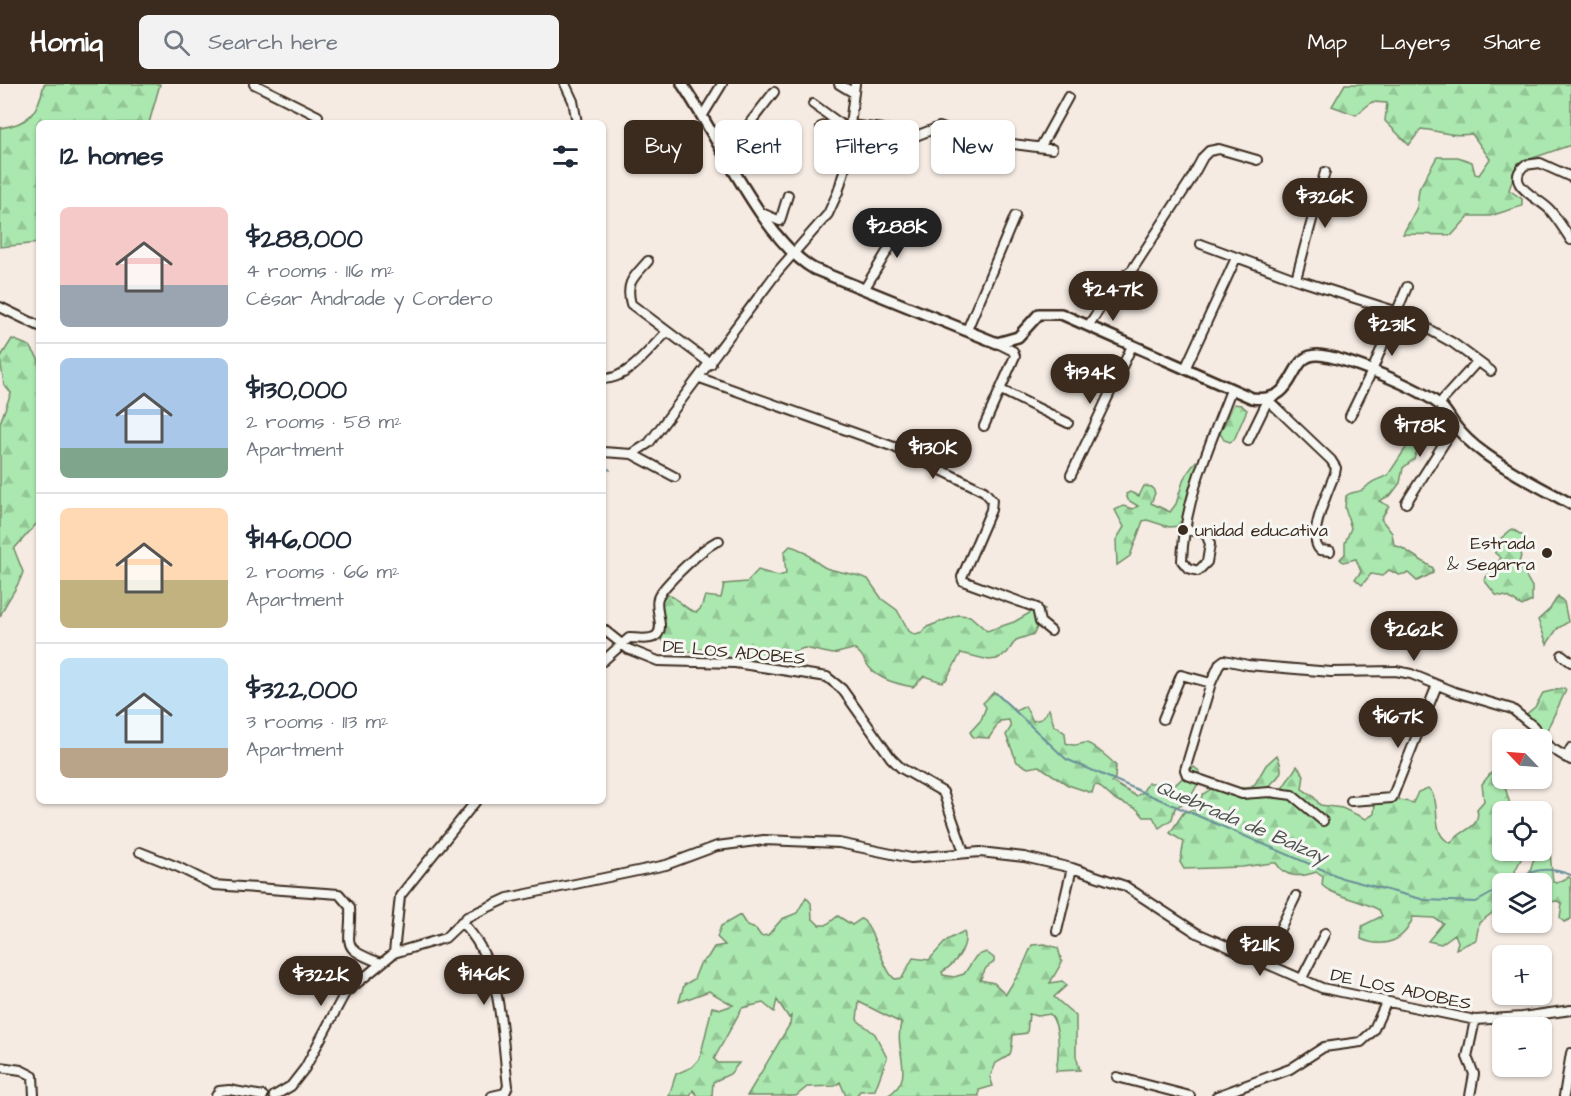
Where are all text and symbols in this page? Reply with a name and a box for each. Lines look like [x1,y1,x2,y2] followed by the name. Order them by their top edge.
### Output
[139,15,559,69] search box
[30,23,103,62] text: Homiq
[160,26,193,59] icon: search
[208,27,338,58] text: Search here
[1307,28,1347,57] text: Map
[1380,28,1450,57] text: Layers
[1483,28,1541,57] text: Share
[624,120,703,174] chip: Buy
[715,120,802,174] chip: Rent
[814,120,919,174] chip: Filters
[931,120,1015,174] chip: New
[60,138,163,174] text: 12 homes
[549,140,582,173] icon: filters
[1283,178,1367,229] pin: $326K
[1296,183,1354,211] text: $326K
[855,208,939,259] pin: $288K
[867,213,927,241] text: $288K
[246,221,363,257] text: $288,000
[108,231,180,303] icon: home
[246,257,394,285] text: 4 rooms · 116 m²
[1071,271,1155,322] pin: $247K
[1083,276,1143,304] text: $247K
[246,285,492,313] text: César Andrade y Cordero
[1350,306,1434,357] pin: $231K
[1368,311,1416,339] text: $231K
[1048,354,1132,405] pin: $194K
[1065,359,1115,387] text: $194K
[246,372,347,408] text: $130,000
[108,382,180,454] icon: home
[1378,407,1462,458] pin: $178K
[246,408,402,436] text: 2 rooms · 58 m²
[1394,412,1446,440] text: $178K
[891,429,975,480] pin: $130K
[909,434,957,462] text: $130K
[246,436,344,464] text: Apartment
[1195,518,1328,543] place label: unidad educativa
[246,522,352,558] text: $146,000
[1176,523,1190,537] marker: unidad educativa
[1447,531,1535,578] place label: Estrada & Segarra
[108,532,180,604] icon: home
[1540,546,1554,560] marker: Estrada & Segarra
[246,558,400,586] text: 2 rooms · 66 m²
[246,586,344,614] text: Apartment
[1372,611,1456,662] pin: $262K
[1385,616,1443,644] text: $262K
[662,634,806,671] street label: DE LOS ADOBES
[246,672,357,708] text: $322,000
[108,682,180,754] icon: home
[1356,698,1440,749] pin: $167K
[1373,703,1423,731] text: $167K
[246,708,389,736] text: 3 rooms · 113 m²
[1492,729,1552,789] north arrow
[1492,729,1552,1077] map controls
[246,736,344,764] text: Apartment
[1151,773,1334,872] water label: Quebrada de Balzay
[1492,801,1552,861] button: locate
[1492,873,1552,933] button: layers
[1218,926,1302,977] pin: $211K
[1240,931,1280,959] text: $211K
[1492,945,1552,1005] button: +
[442,955,526,1006] pin: $146K
[279,956,363,1007] pin: $322K
[458,960,510,988] text: $146K
[293,961,349,989] text: $322K
[1328,962,1473,1017] street label: DE LOS ADOBES
[1492,1017,1552,1077] button: −

